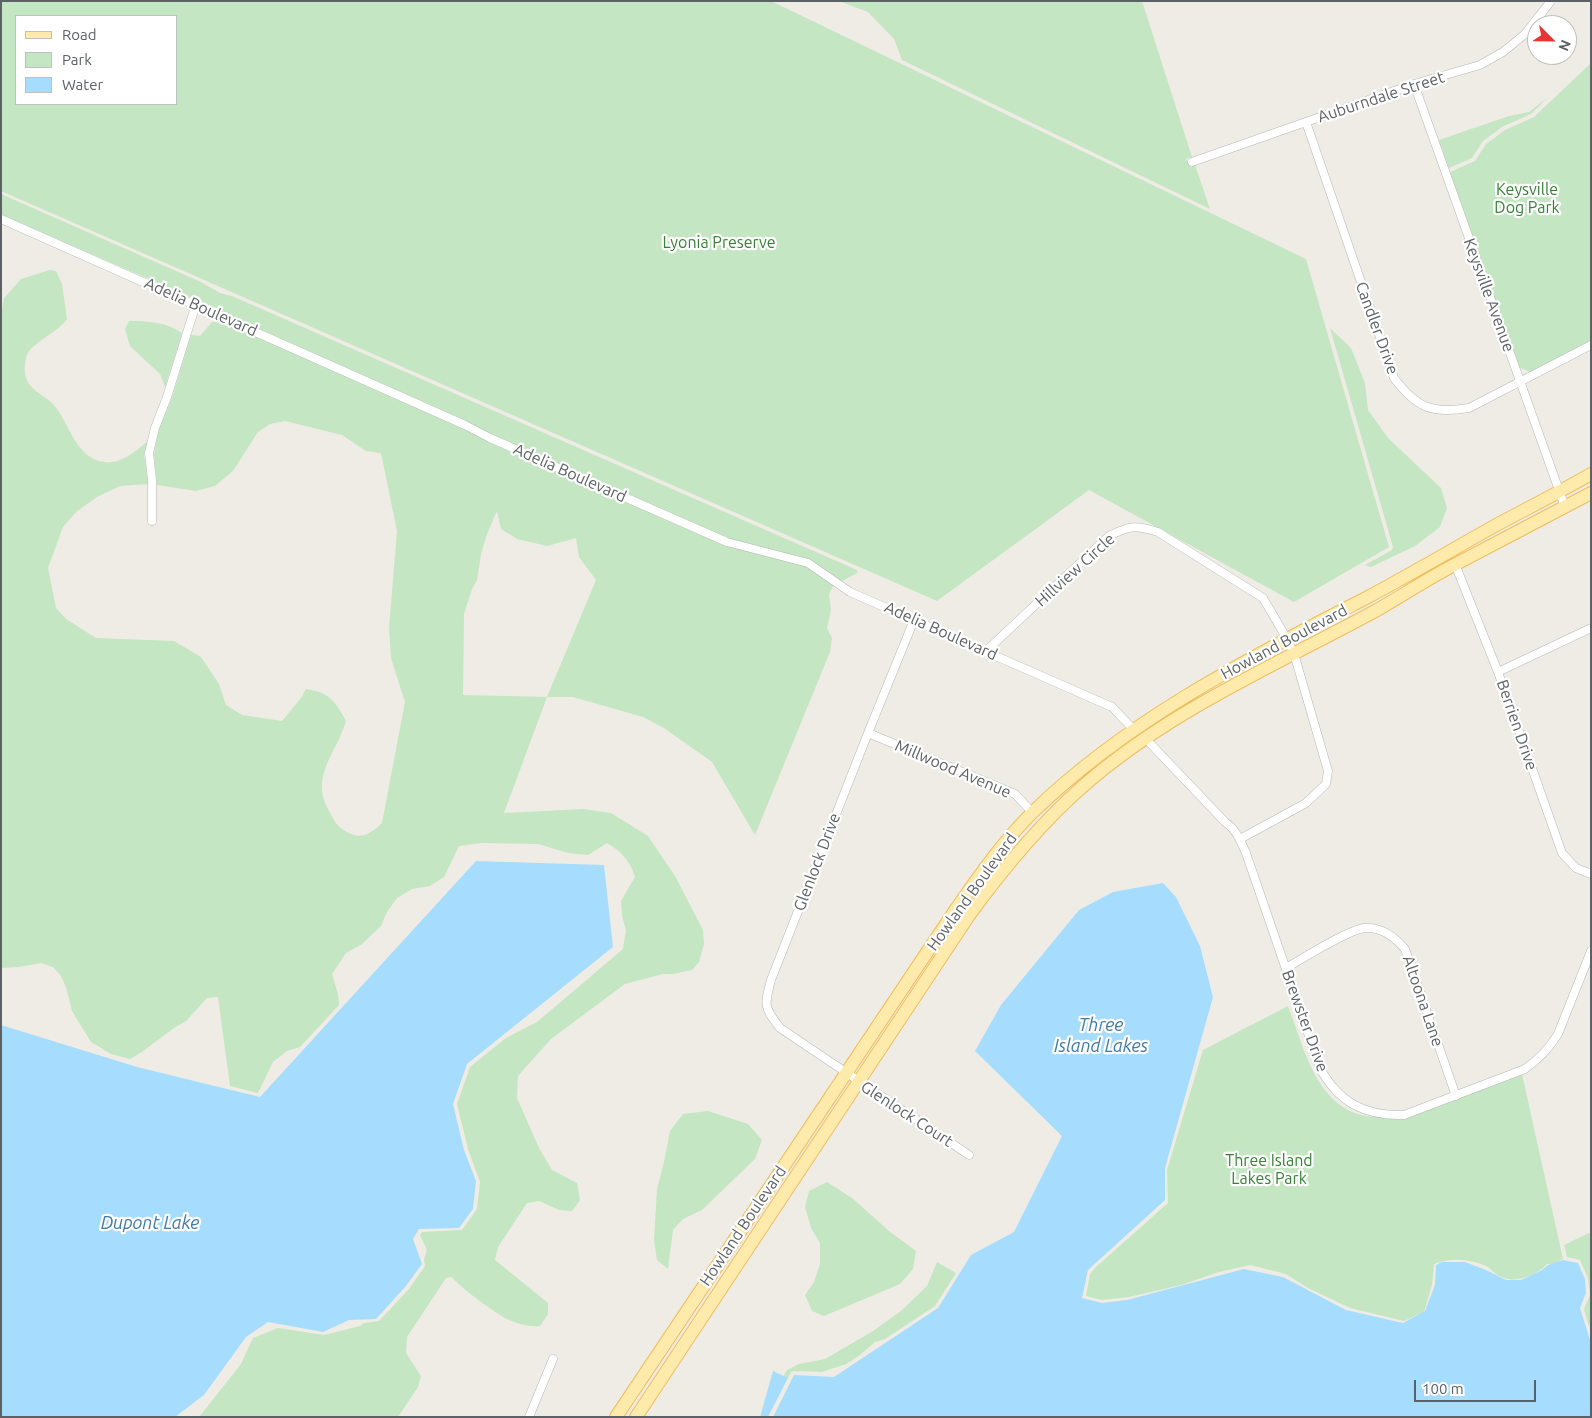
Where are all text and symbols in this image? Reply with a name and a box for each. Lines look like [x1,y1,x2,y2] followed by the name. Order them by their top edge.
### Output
[15,15,178,105] legend
[1527,15,1577,65] north arrow
[62,26,97,43] text: Road
[1555,38,1574,53] text: N
[62,51,92,68] text: Park
[1315,67,1447,127] street label: Auburndale Street
[62,76,103,93] text: Water
[1494,180,1560,218] park label: Keysville Dog Park
[662,233,776,253] park label: Lyonia Preserve
[1460,236,1518,354] street label: Keysville Avenue
[142,273,260,341] street label: Adelia Boulevard
[1351,279,1403,377] street label: Candler Drive
[511,439,629,507] street label: Adelia Boulevard
[1031,529,1119,611] street label: Hillview Circle
[882,597,1000,665] street label: Adelia Boulevard
[1217,601,1351,683] street label: Howland Boulevard
[1493,677,1541,773] street label: Berrien Drive
[892,736,1014,802] street label: Millwood Avenue
[790,810,844,914] street label: Glenlock Drive
[923,829,1021,955] street label: Howland Boulevard
[1398,953,1448,1049] street label: Altoona Lane
[1278,967,1332,1075] street label: Brewster Drive
[1054,1014,1148,1056] water label: Three Island Lakes
[857,1077,957,1151] street label: Glenlock Court
[1225,1151,1313,1189] park label: Three Island Lakes Park
[696,1162,790,1290] street label: Howland Boulevard
[101,1212,199,1234] water label: Dupont Lake
[1417,1370,1540,1402] scale bar
[1422,1380,1464,1397] text: 100 m

